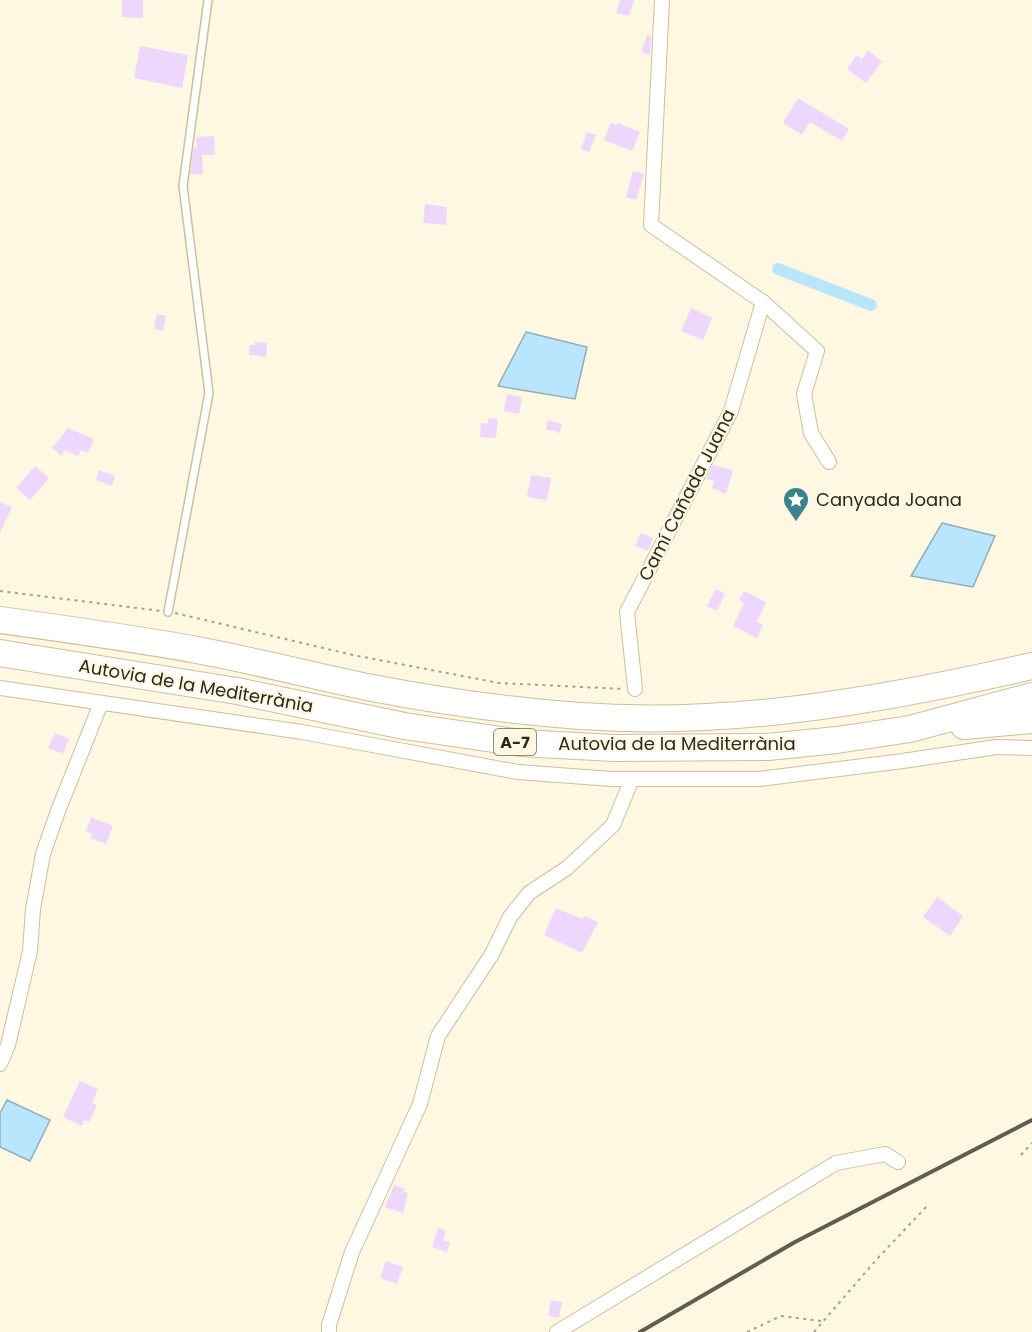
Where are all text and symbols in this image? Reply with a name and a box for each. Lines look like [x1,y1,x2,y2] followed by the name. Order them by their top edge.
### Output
[632,405,741,585] street label: Camí Cañada Juana
[781,485,811,523] place icon: Canyada Joana
[816,487,962,512] place label: Canyada Joana
[77,653,315,718] street label: Autovia de la Mediterrània
[494,729,536,755] road number: A-7
[558,731,796,756] street label: Autovia de la Mediterrània

